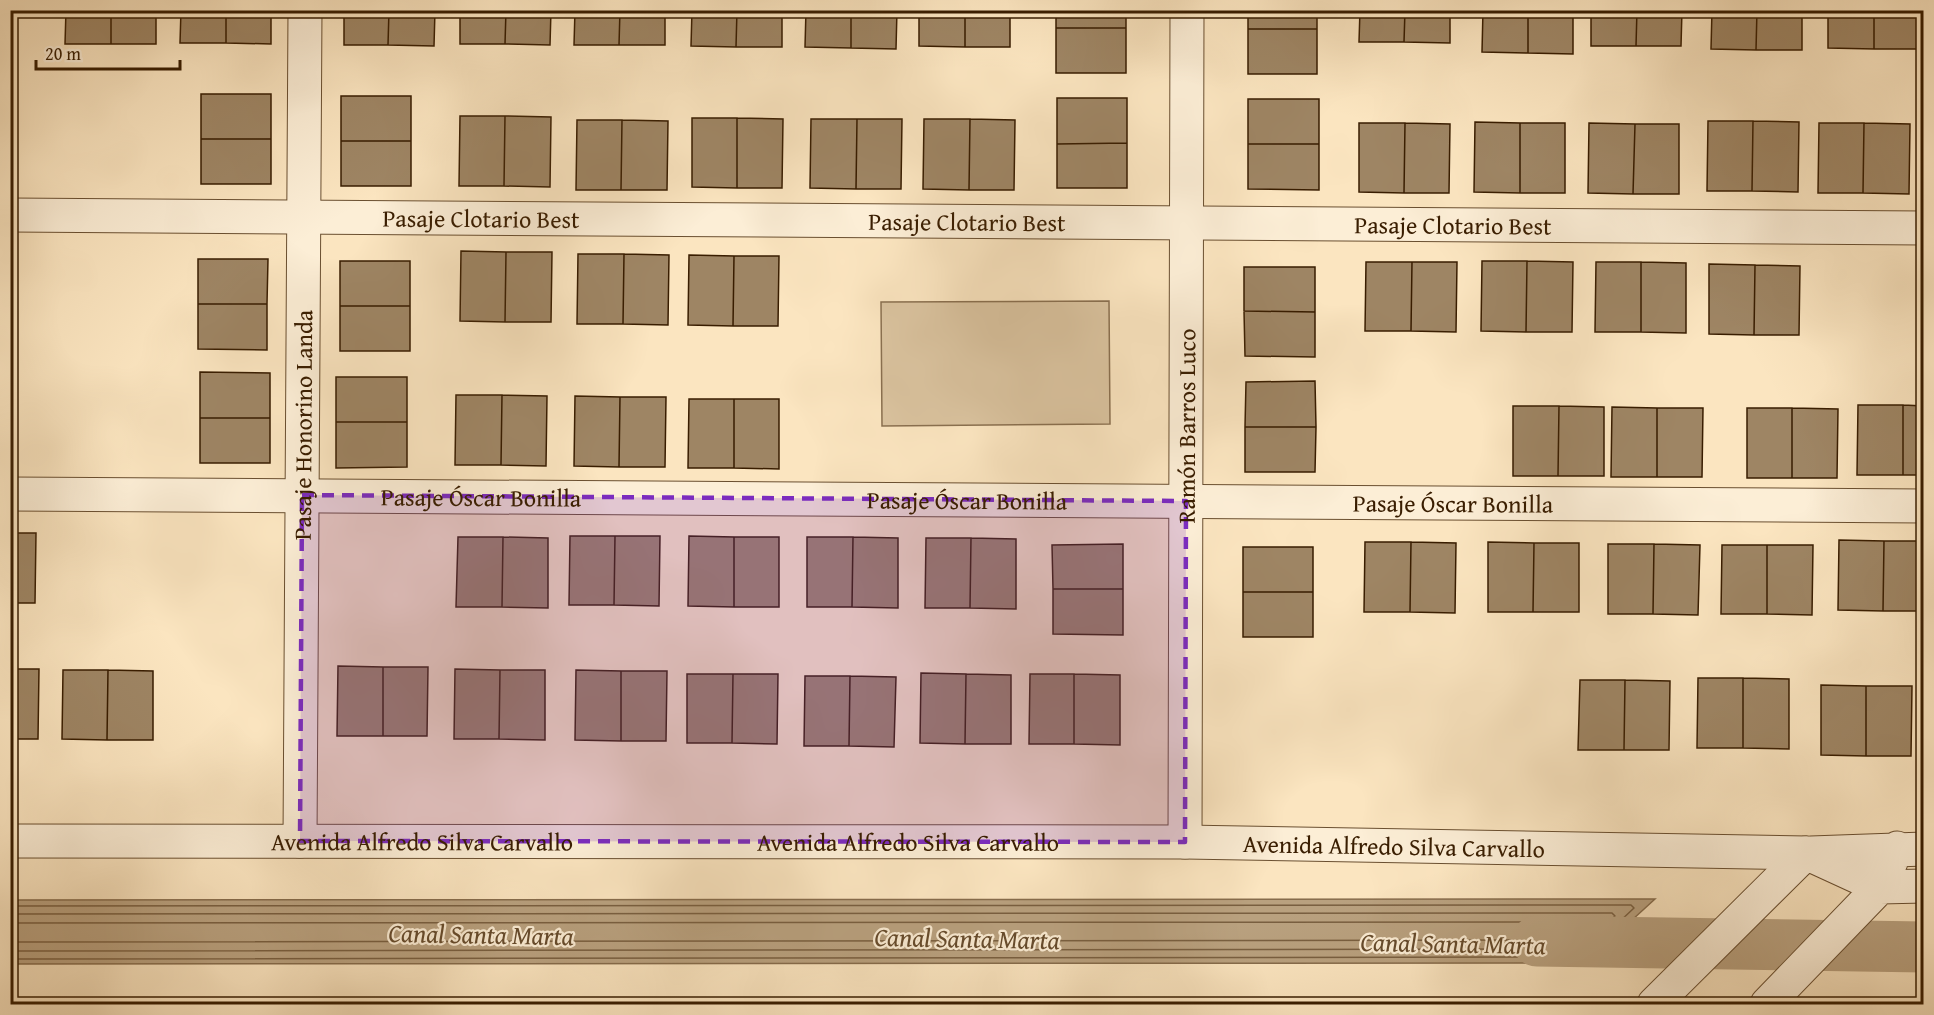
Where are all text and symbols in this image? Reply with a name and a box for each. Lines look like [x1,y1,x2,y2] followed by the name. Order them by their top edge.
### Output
[36,33,180,71] scale bar
[45,40,81,67] text: 20 m
[382,200,580,236] street label: Pasaje Clotario Best
[868,203,1066,240] street label: Pasaje Clotario Best
[1354,207,1552,243] street label: Pasaje Clotario Best
[284,309,321,540] street label: Pasaje Honorino Landa
[1168,329,1204,523] street label: Ramón Barros Luco
[381,479,582,515] street label: Pasaje Óscar Bonilla
[867,482,1068,518] street label: Pasaje Óscar Bonilla
[1353,485,1554,521] street label: Pasaje Óscar Bonilla
[271,824,573,859] street label: Avenida Alfredo Silva Carvallo
[757,824,1059,859] street label: Avenida Alfredo Silva Carvallo
[1243,826,1545,866] street label: Avenida Alfredo Silva Carvallo
[388,913,574,955] water label: Canal Santa Marta
[874,917,1060,959] water label: Canal Santa Marta
[1360,922,1546,964] water label: Canal Santa Marta

